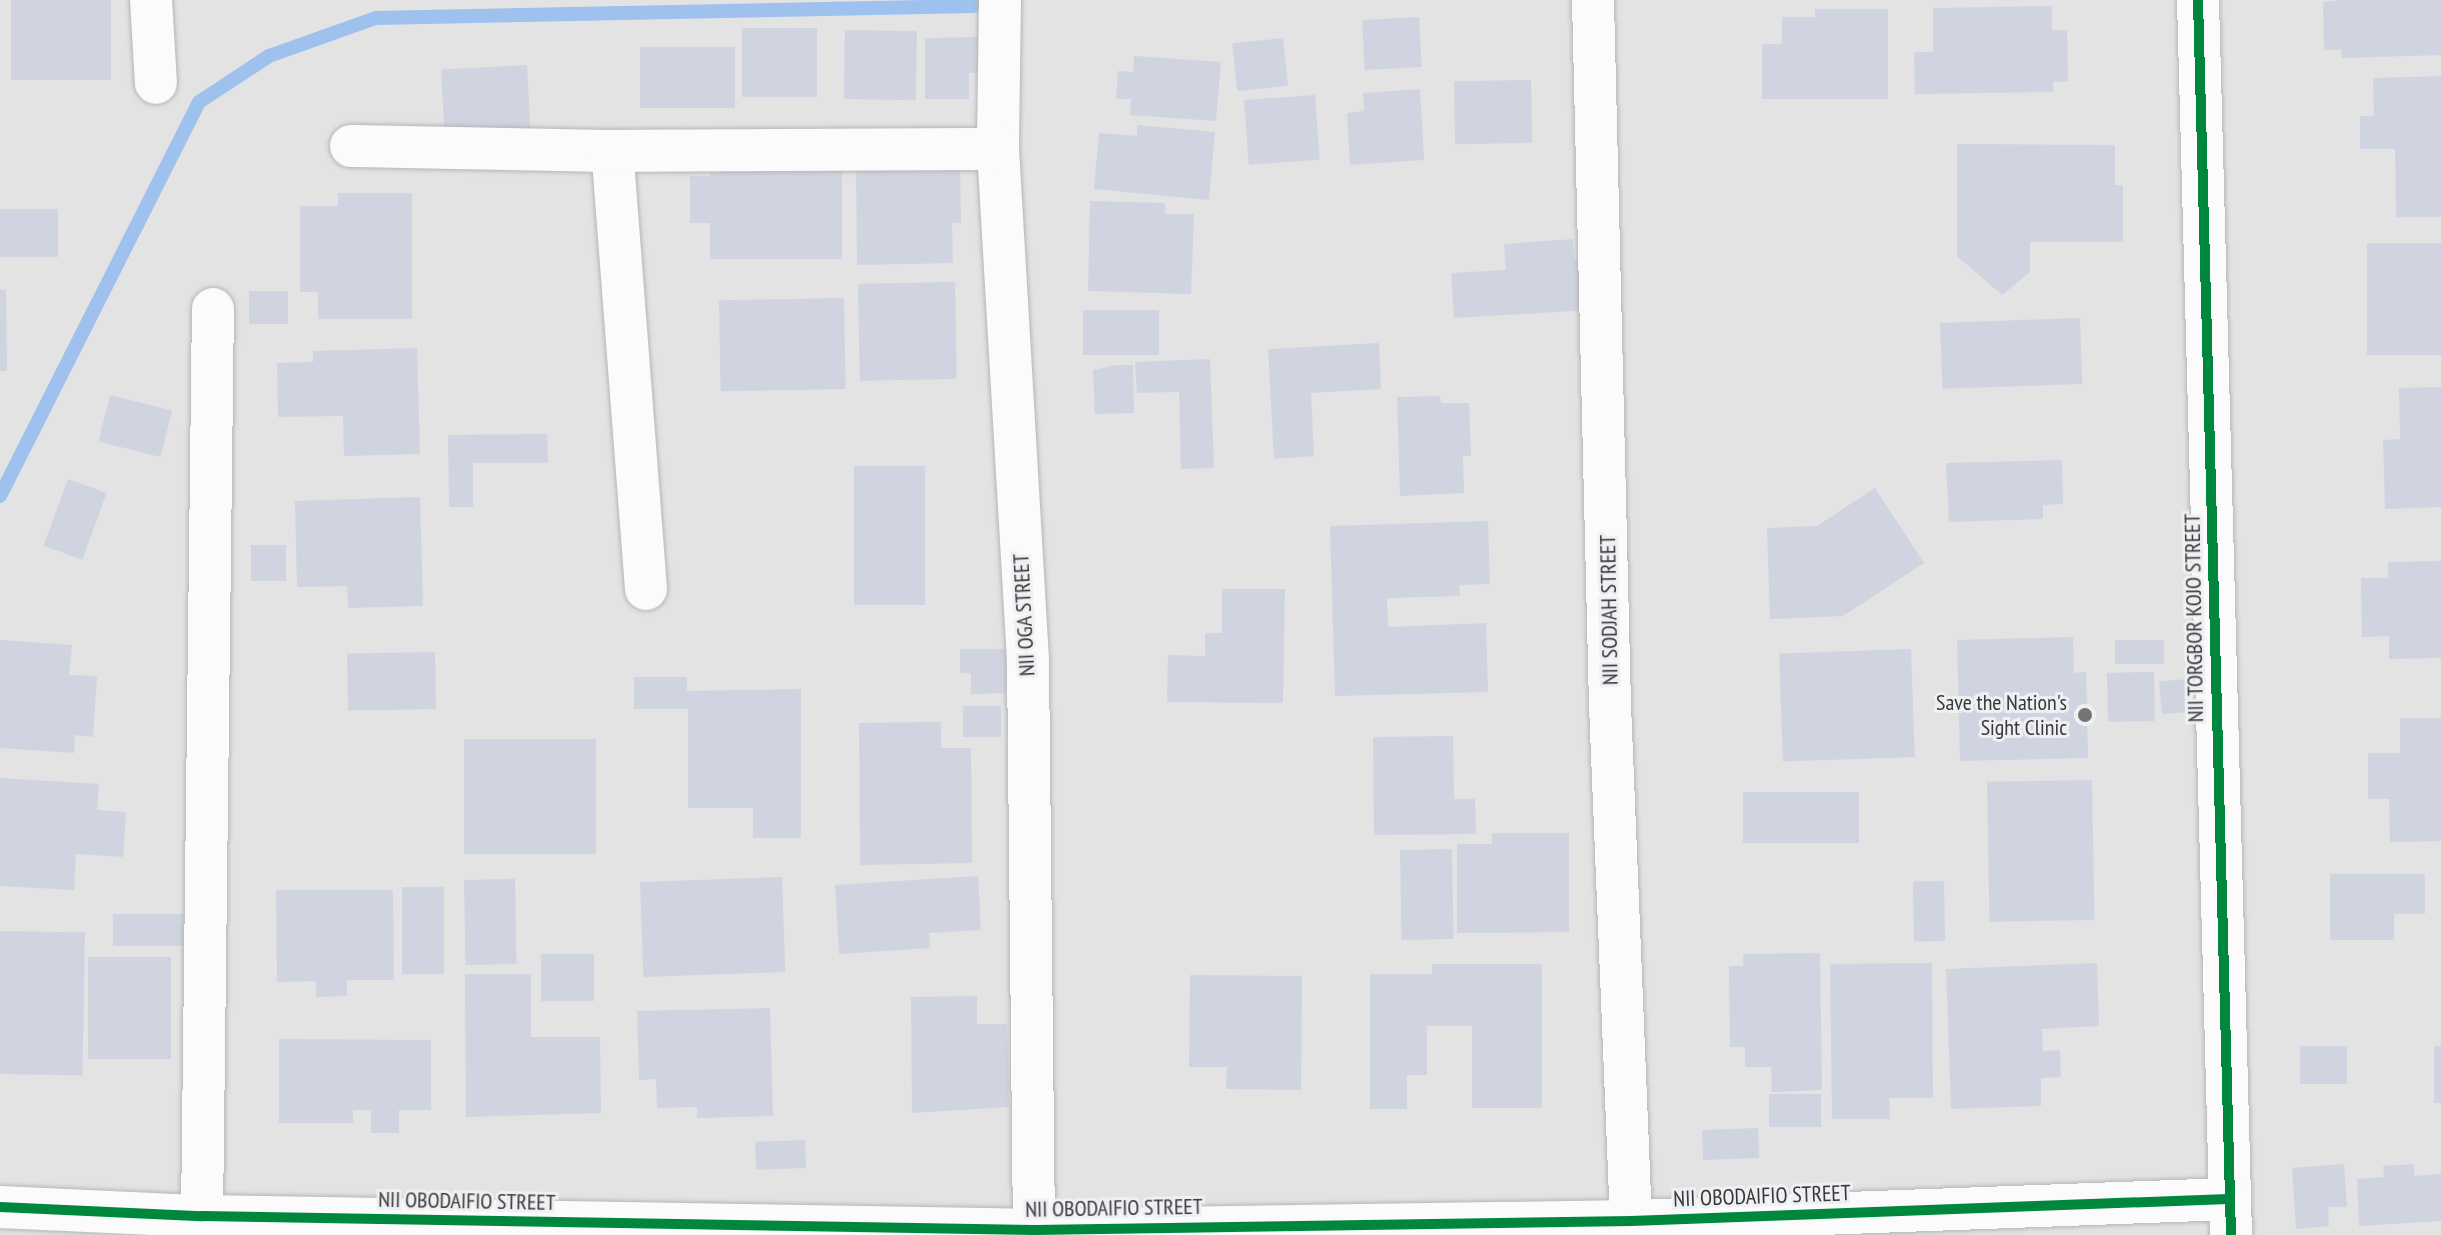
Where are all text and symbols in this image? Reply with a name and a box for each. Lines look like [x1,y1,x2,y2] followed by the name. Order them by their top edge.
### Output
[2179,513,2209,723] street label: NII TORGBOR KOJO STREET
[1594,535,1624,685] street label: NII SODJAH STREET
[1008,553,1040,677] street label: NII OGA STREET
[1936,689,2067,740] place label: Save the Nation's Sight Clinic
[2074,704,2096,726] marker: Save the Nation's Sight Clinic
[1673,1180,1851,1212] street label: NII OBODAIFIO STREET
[378,1186,556,1216] street label: NII OBODAIFIO STREET
[1025,1193,1203,1223] street label: NII OBODAIFIO STREET

